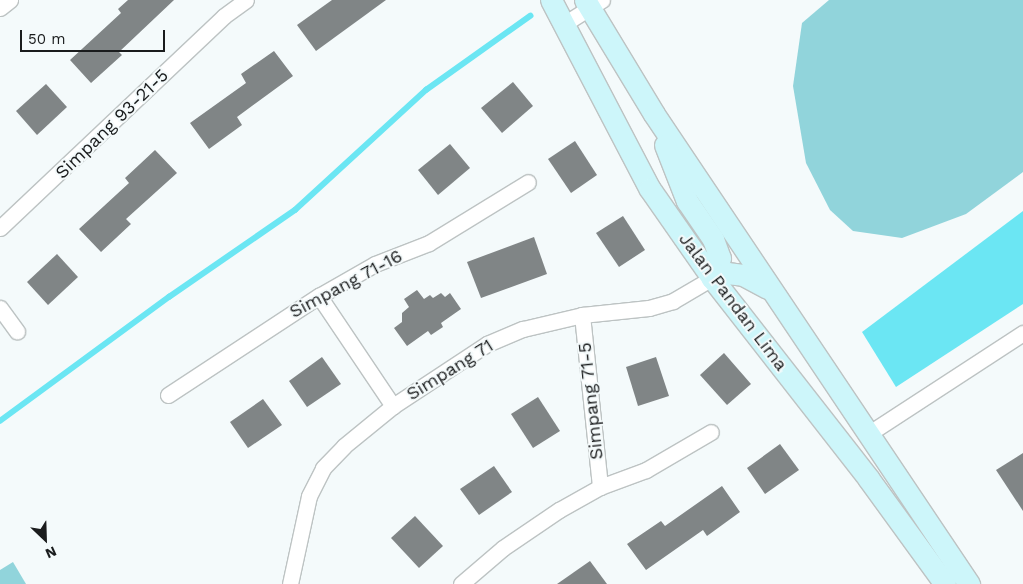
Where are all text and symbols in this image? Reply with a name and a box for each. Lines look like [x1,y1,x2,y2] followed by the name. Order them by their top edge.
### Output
[22,20,168,52] scale bar
[28,30,65,48] text: 50 m
[51,65,173,183] street label: Simpang 93-21-5
[674,229,792,375] street label: Jalan Pandan Lima
[286,245,406,323] street label: Simpang 71-16
[402,335,498,405] street label: Simpang 71
[574,341,608,461] street label: Simpang 71-5
[20,514,70,564] north arrow
[43,543,59,562] text: N

